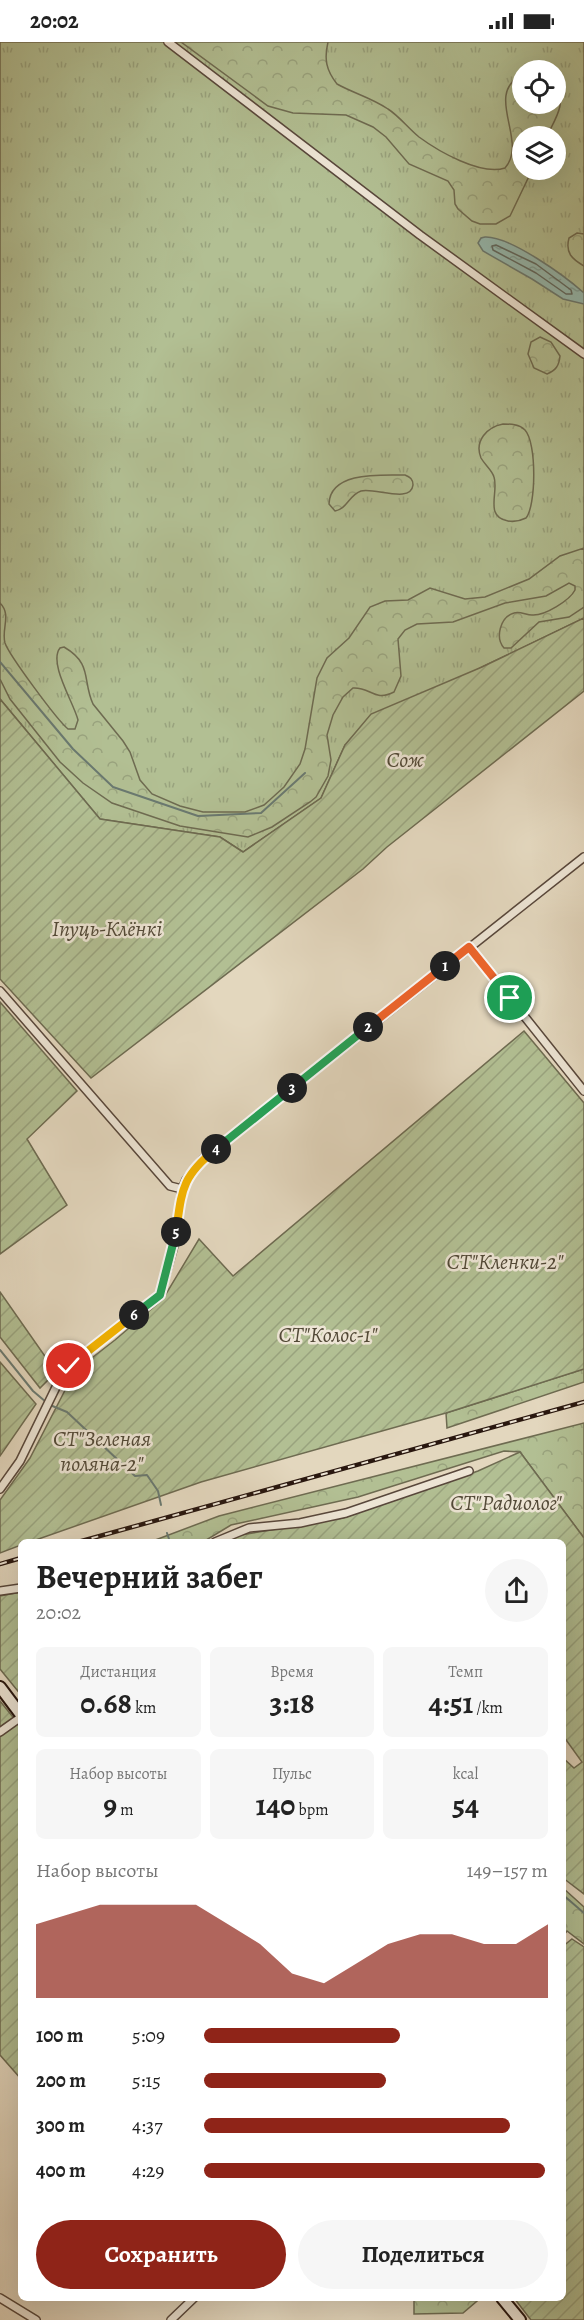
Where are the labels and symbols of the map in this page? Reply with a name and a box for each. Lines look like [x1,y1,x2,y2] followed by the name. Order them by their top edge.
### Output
[386,745,425,775] park label: Сож
[52,914,163,944] park label: Іпуць-Клёнкі
[430,951,460,981] pin: 1
[484,972,535,1023] pin
[353,1012,383,1042] pin: 2
[277,1073,307,1103] pin: 3
[201,1134,231,1164] pin: 4
[161,1217,191,1247] pin: 5
[447,1247,564,1277] park label: СТ"Кленки-2"
[119,1300,149,1330] pin: 6
[279,1320,378,1350] park label: СТ"Колос-1"
[43,1340,94,1391] pin
[53,1424,151,1479] park label: СТ"Зеленая поляна-2"
[450,1488,562,1518] park label: СТ"Радиолог"

